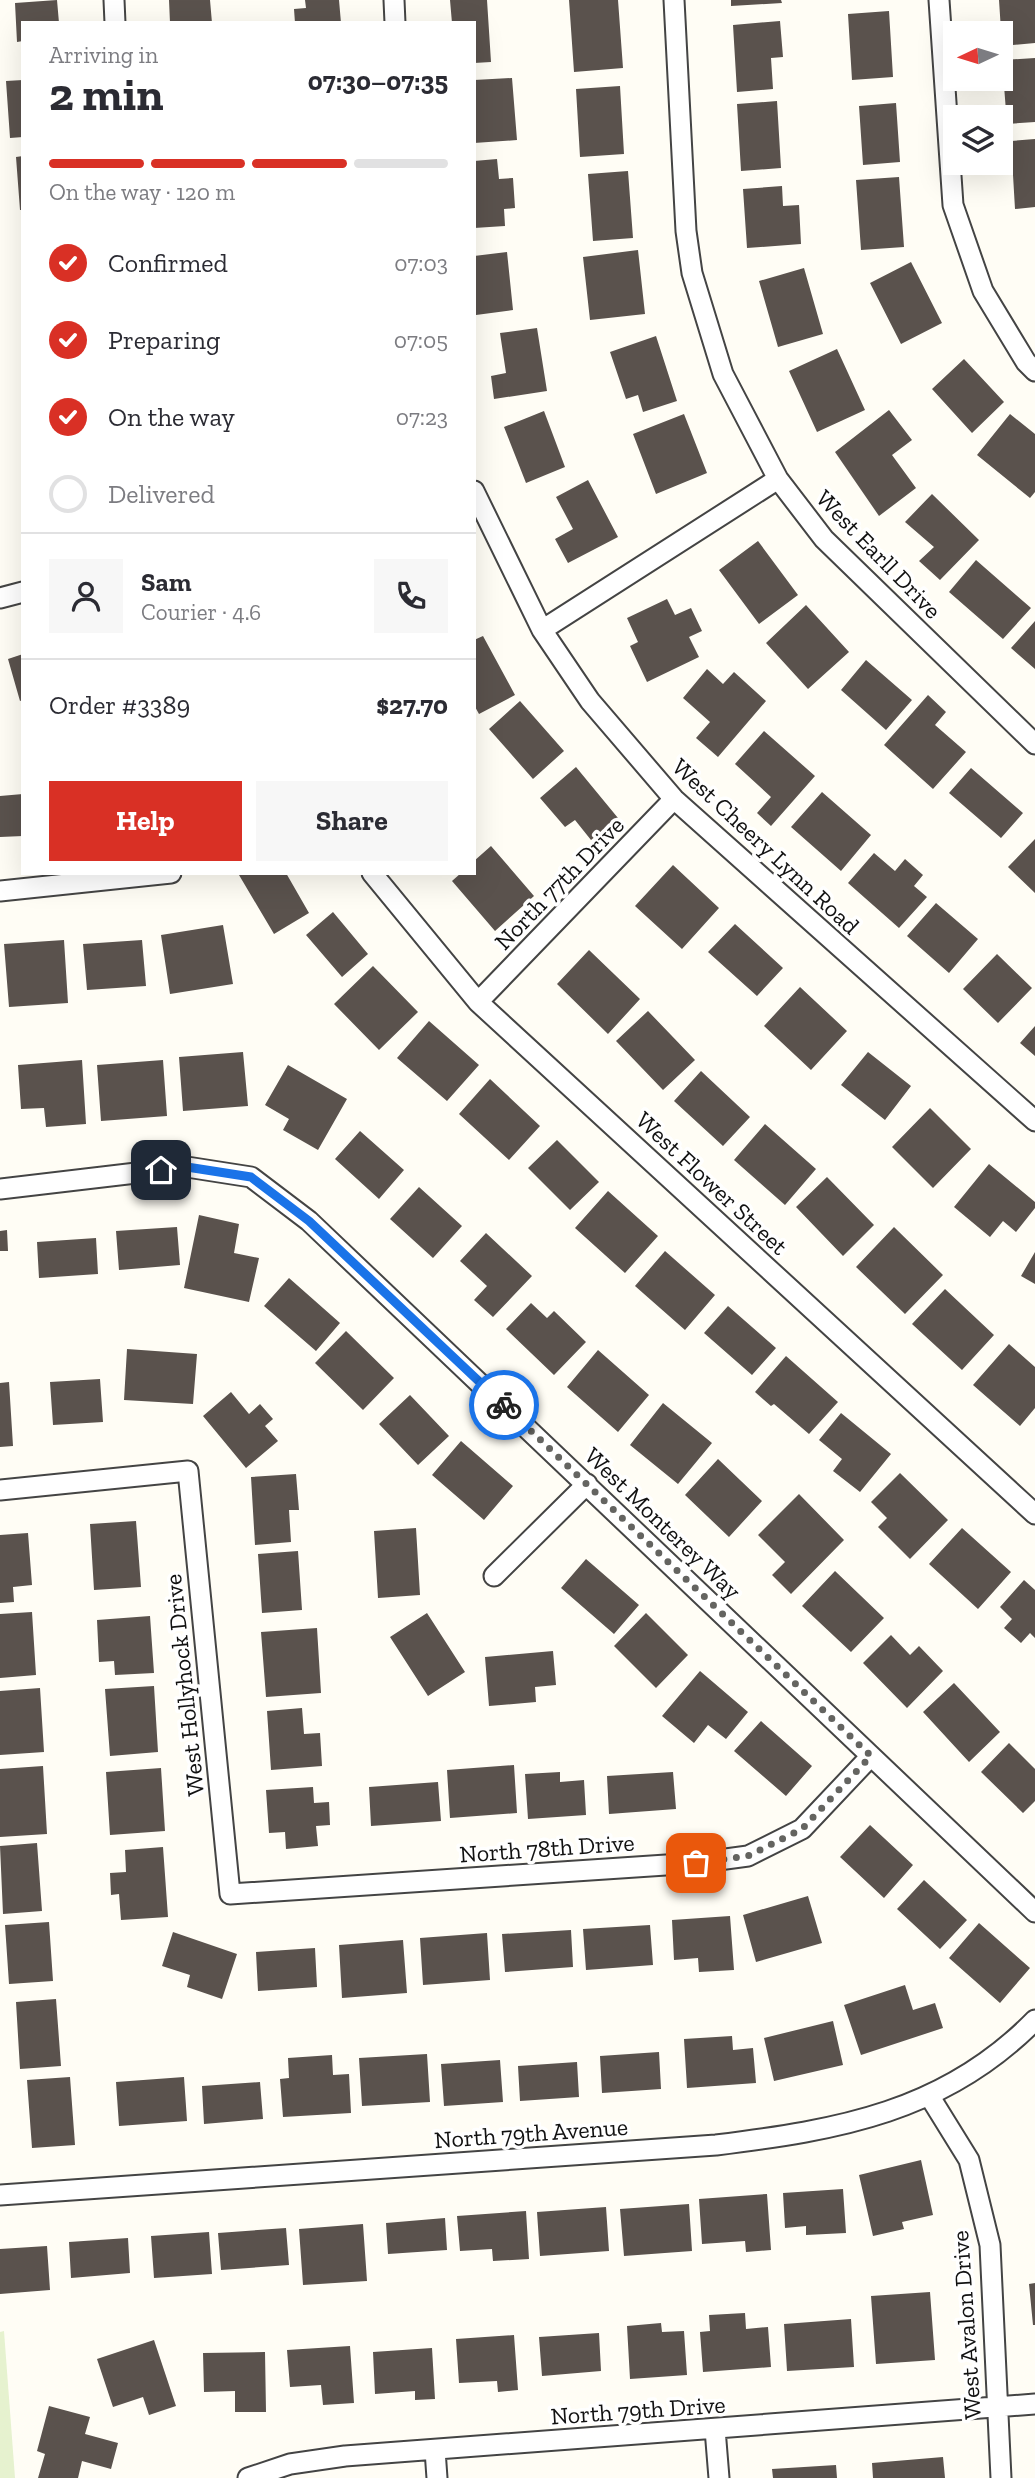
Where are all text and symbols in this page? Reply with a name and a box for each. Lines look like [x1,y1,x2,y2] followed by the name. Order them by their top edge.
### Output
[943,21,1013,91] north arrow
[943,21,1013,175] map controls
[49,41,158,69] text: Arriving in
[308,65,448,97] text: 07:30–07:35
[49,67,164,122] text: 2 min
[943,105,1013,175] button: layers
[49,178,235,206] text: On the way · 120 m
[49,244,87,282] icon: check
[108,247,228,279] text: Confirmed
[394,249,448,277] text: 07:03
[49,321,87,359] icon: check
[108,324,220,356] text: Preparing
[394,326,448,354] text: 07:05
[49,398,87,436] icon: check
[108,401,235,433] text: On the way
[396,403,448,431] text: 07:23
[108,478,215,510] text: Delivered
[810,484,948,624] street label: West Earll Drive
[49,559,123,633] button: person
[374,559,448,633] button: phone
[141,566,191,598] text: Sam
[141,598,261,626] text: Courier · 4.6
[49,689,190,721] text: Order #3389
[376,689,448,721] text: $27.70
[666,752,866,940] street label: West Cheery Lynn Road
[49,781,242,861] button: Help
[256,781,448,861] button: Share
[488,810,630,956] street label: North 77th Drive
[630,1105,794,1261] street label: West Flower Street
[131,1140,191,1200] pin
[142,1151,180,1189] icon: home
[469,1370,539,1440] courier
[485,1386,523,1424] icon: bike
[579,1441,748,1606] street label: West Monterey Way
[158,1573,210,1797] street label: West Hollyhock Drive
[458,1827,636,1869] street label: North 78th Drive
[666,1833,726,1893] pin
[677,1844,715,1882] icon: bag
[433,2112,629,2154] street label: North 79th Avenue
[945,2230,987,2420] street label: West Avalon Drive
[550,2389,726,2431] street label: North 79th Drive

